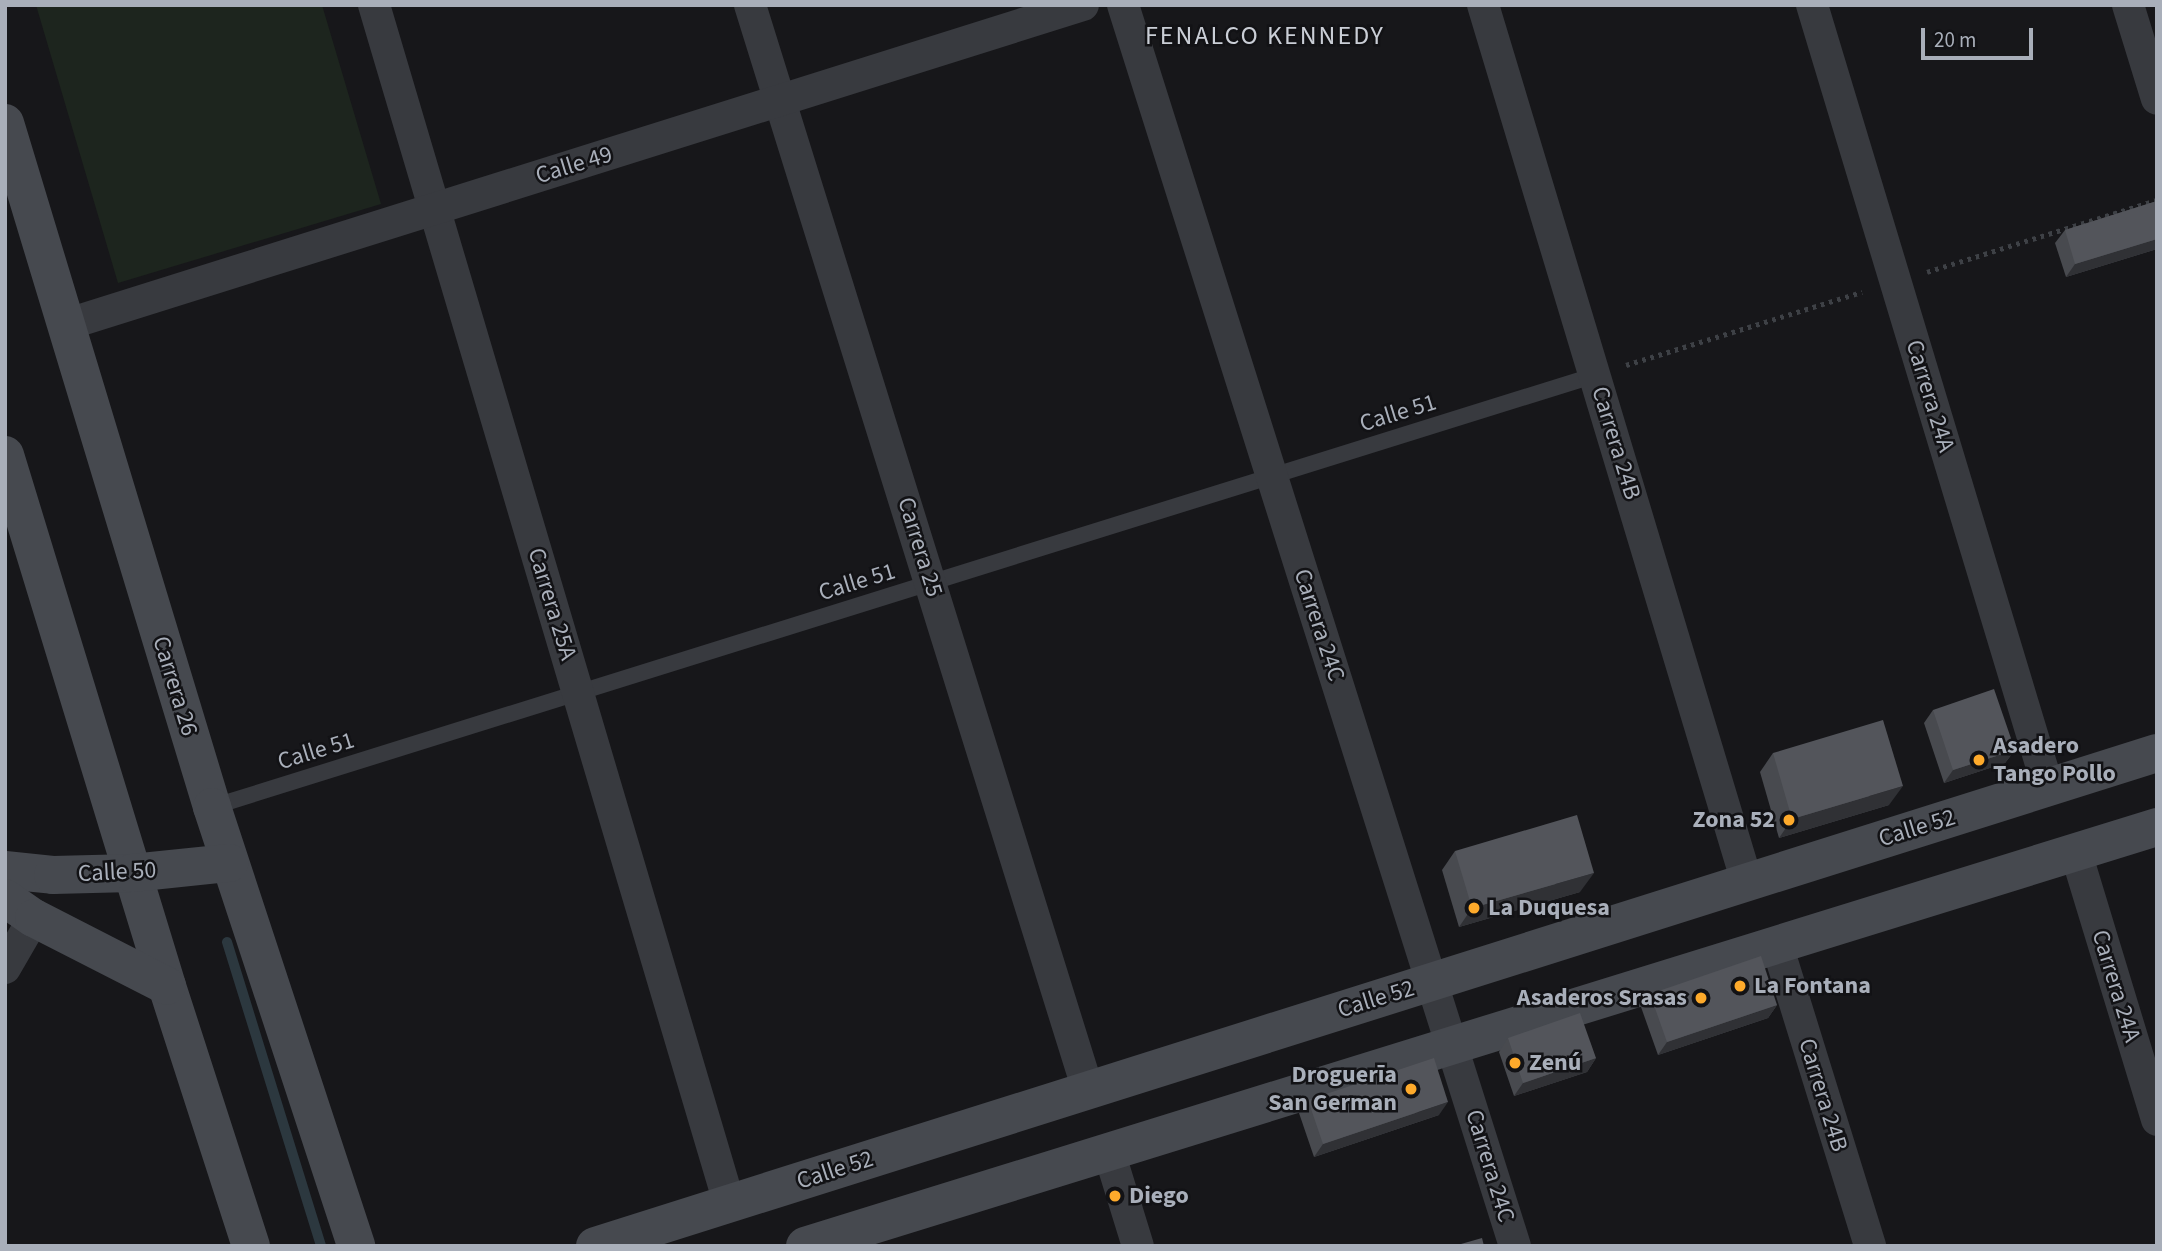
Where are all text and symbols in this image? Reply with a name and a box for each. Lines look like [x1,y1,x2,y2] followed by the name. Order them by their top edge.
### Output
[1924,14,2036,58] scale bar
[1147,20,1383,52] district label: FENALCO KENNEDY
[1934,25,1976,55] text: 20 m
[532,140,616,190] street label: Calle 49
[1899,336,1961,456] street label: Carrera 24A
[1585,383,1647,503] street label: Carrera 24B
[1356,388,1440,438] street label: Calle 51
[891,494,949,600] street label: Carrera 25
[521,544,583,664] street label: Carrera 25A
[815,557,899,607] street label: Calle 51
[1287,565,1351,685] street label: Carrera 24C
[146,633,204,739] street label: Carrera 26
[274,726,358,776] street label: Calle 51
[1993,732,2116,788] place label: Asadero Tango Pollo
[1971,752,1987,768] marker: Asadero Tango Pollo
[1875,803,1959,853] street label: Calle 52
[1692,806,1775,834] place label: Zona 52
[1781,812,1797,828] marker: Zona 52
[77,856,157,888] street label: Calle 50
[1488,894,1610,922] place label: La Duquesa
[1466,900,1482,916] marker: La Duquesa
[2085,926,2147,1046] street label: Carrera 24A
[1754,972,1871,1000] place label: La Fontana
[1334,974,1418,1024] street label: Calle 52
[1732,978,1748,994] marker: La Fontana
[1517,984,1687,1012] place label: Asaderos Srasas
[1693,990,1709,1006] marker: Asaderos Srasas
[1792,1035,1854,1155] street label: Carrera 24B
[1529,1049,1581,1077] place label: Zenú
[1507,1055,1523,1071] marker: Zenú
[1268,1061,1397,1117] place label: Droguerīa San German
[1403,1081,1419,1097] marker: Droguerīa San German
[1459,1106,1521,1226] street label: Carrera 24C
[793,1144,877,1196] street label: Calle 52
[1129,1182,1189,1210] place label: Diego
[1107,1188,1123,1204] marker: Diego

